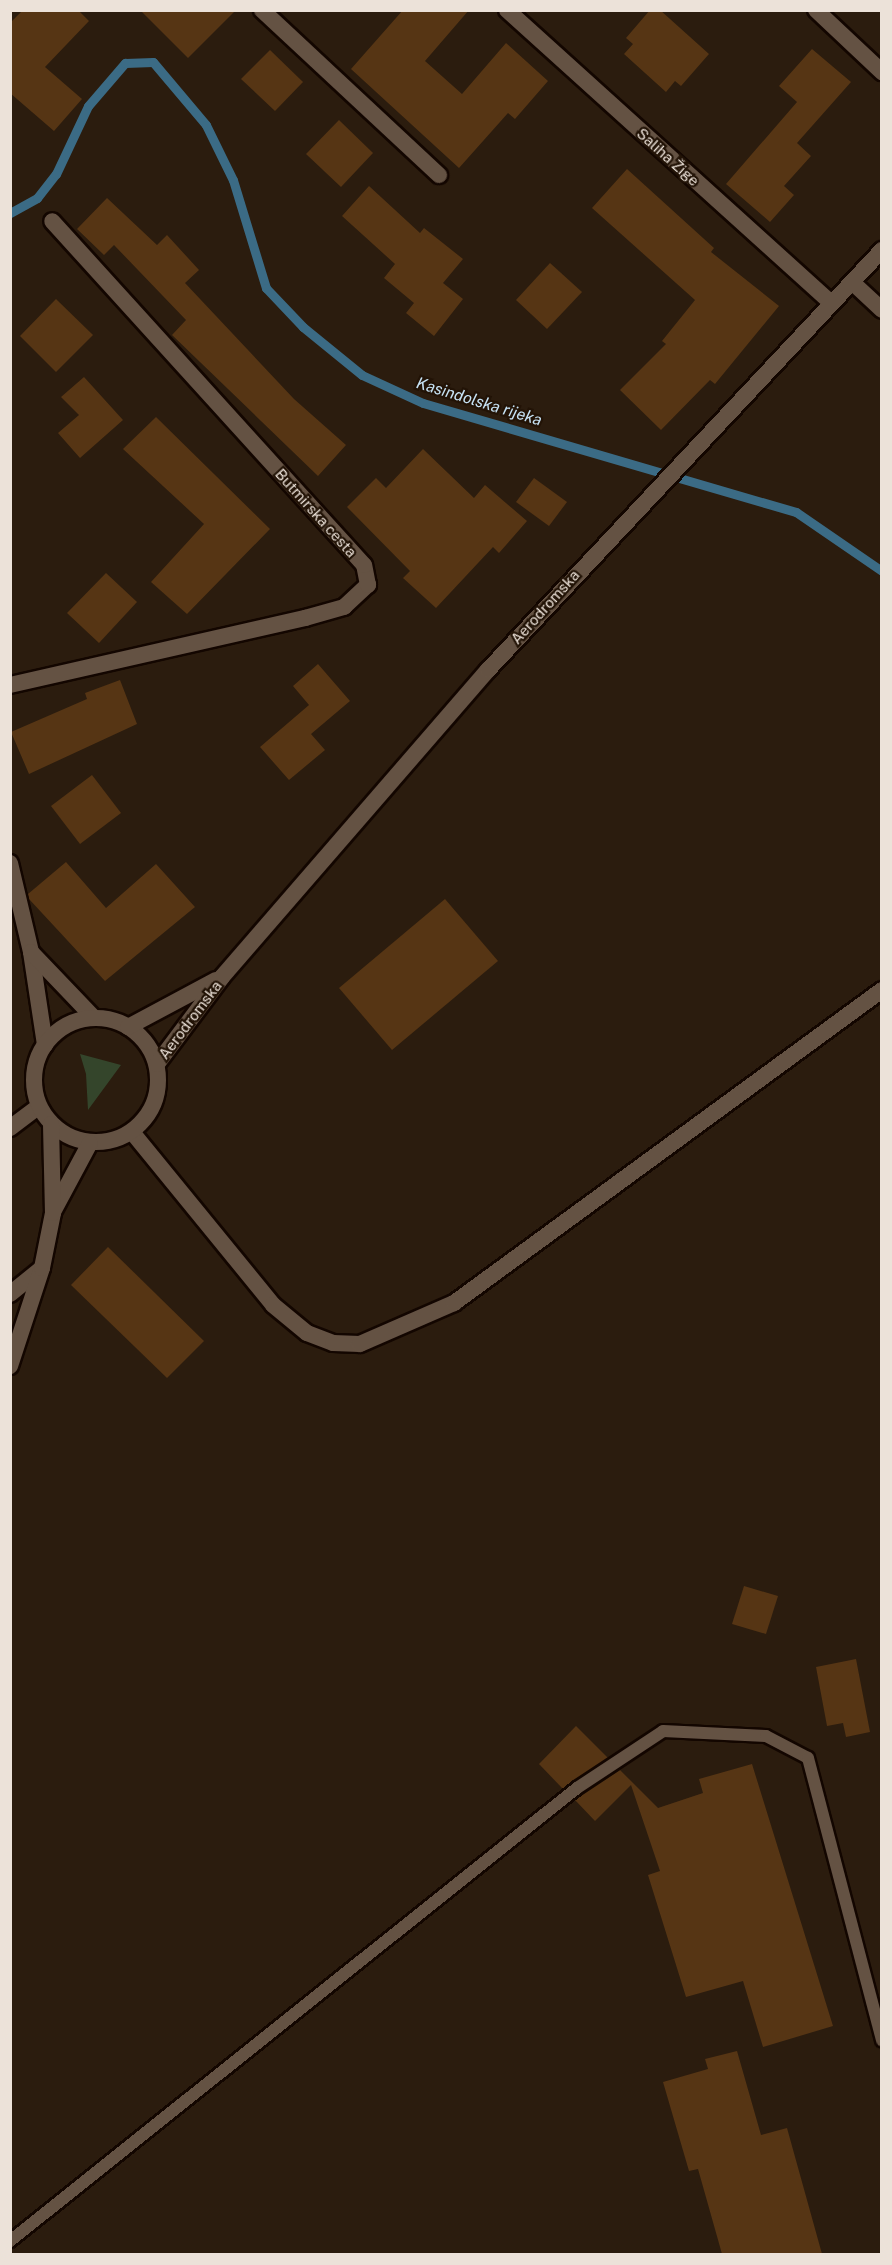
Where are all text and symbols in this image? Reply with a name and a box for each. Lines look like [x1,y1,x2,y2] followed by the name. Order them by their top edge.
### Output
[633,124,703,190] street label: Saliha Žige
[414,374,544,430] water label: Kasindolska rijeka
[272,465,360,561] street label: Butmirska cesta
[507,566,583,648] street label: Aerodromska
[155,977,225,1063] street label: Aerodromska

